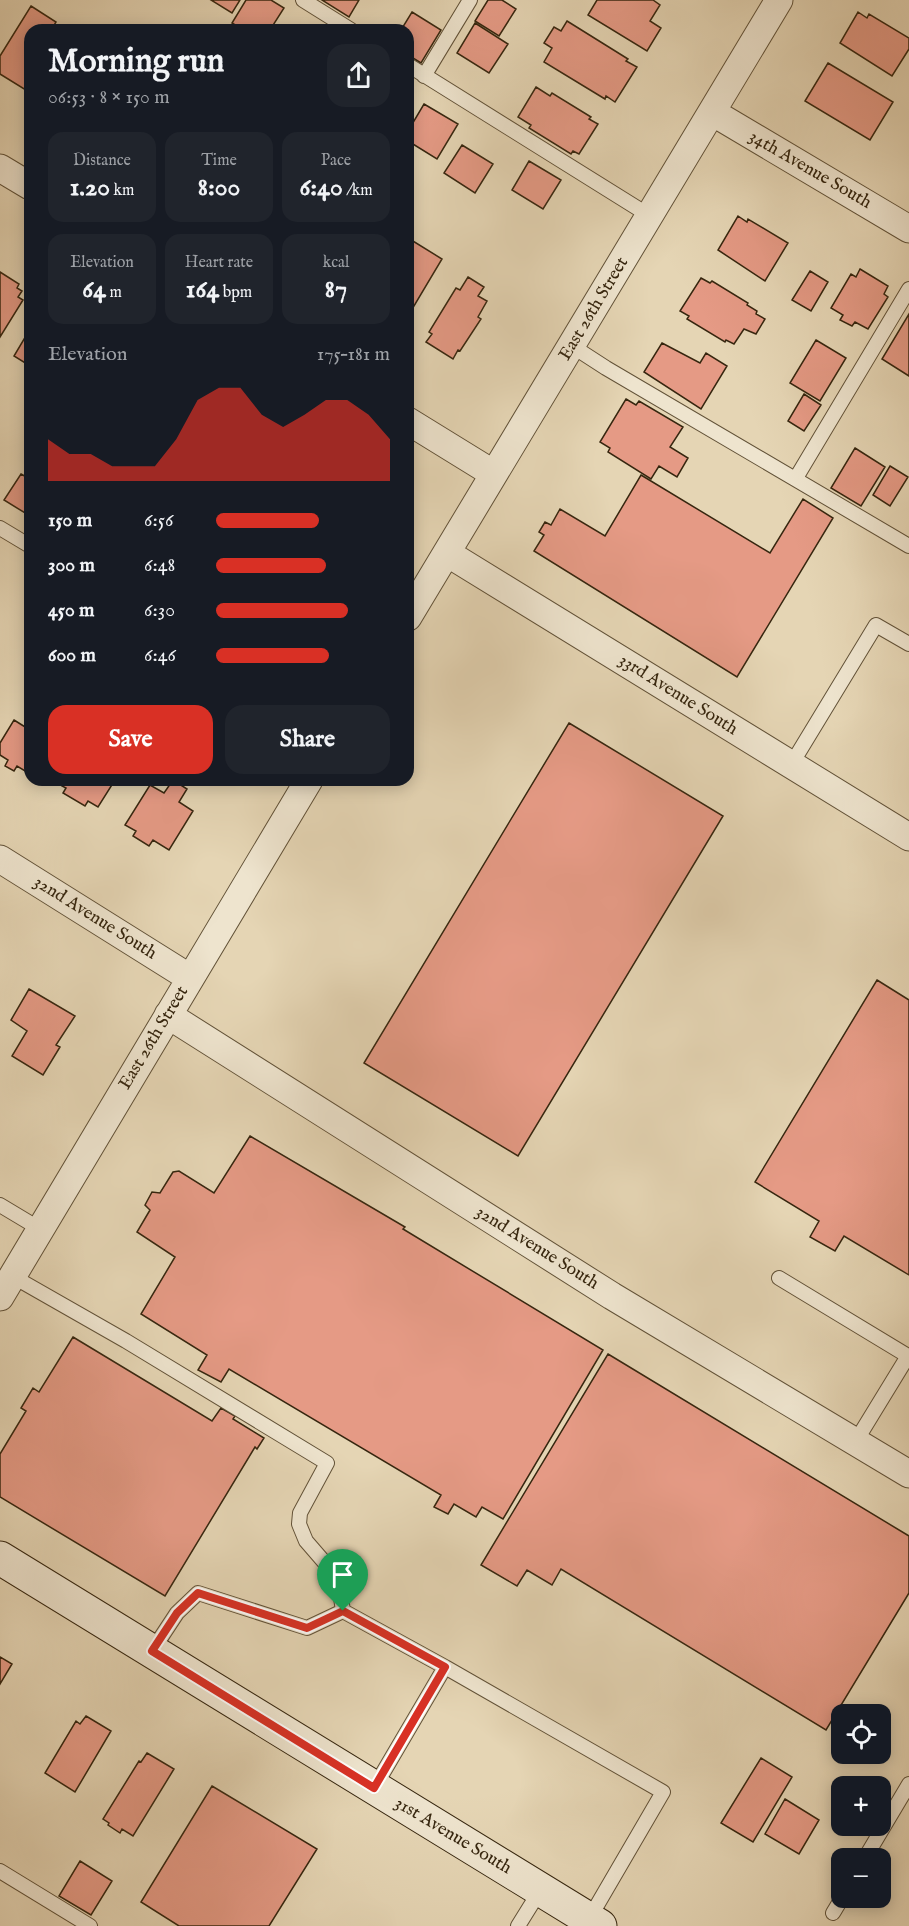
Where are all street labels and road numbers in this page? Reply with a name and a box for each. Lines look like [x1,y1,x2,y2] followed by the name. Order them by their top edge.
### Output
[744,126,876,215] street label: 34th Avenue South
[554,253,634,365] street label: East 26th Street
[614,649,742,741] street label: 33rd Avenue South
[29,871,161,965] street label: 32nd Avenue South
[114,982,194,1094] street label: East 26th Street
[471,1201,603,1295] street label: 32nd Avenue South
[390,1792,516,1880] street label: 31st Avenue South

